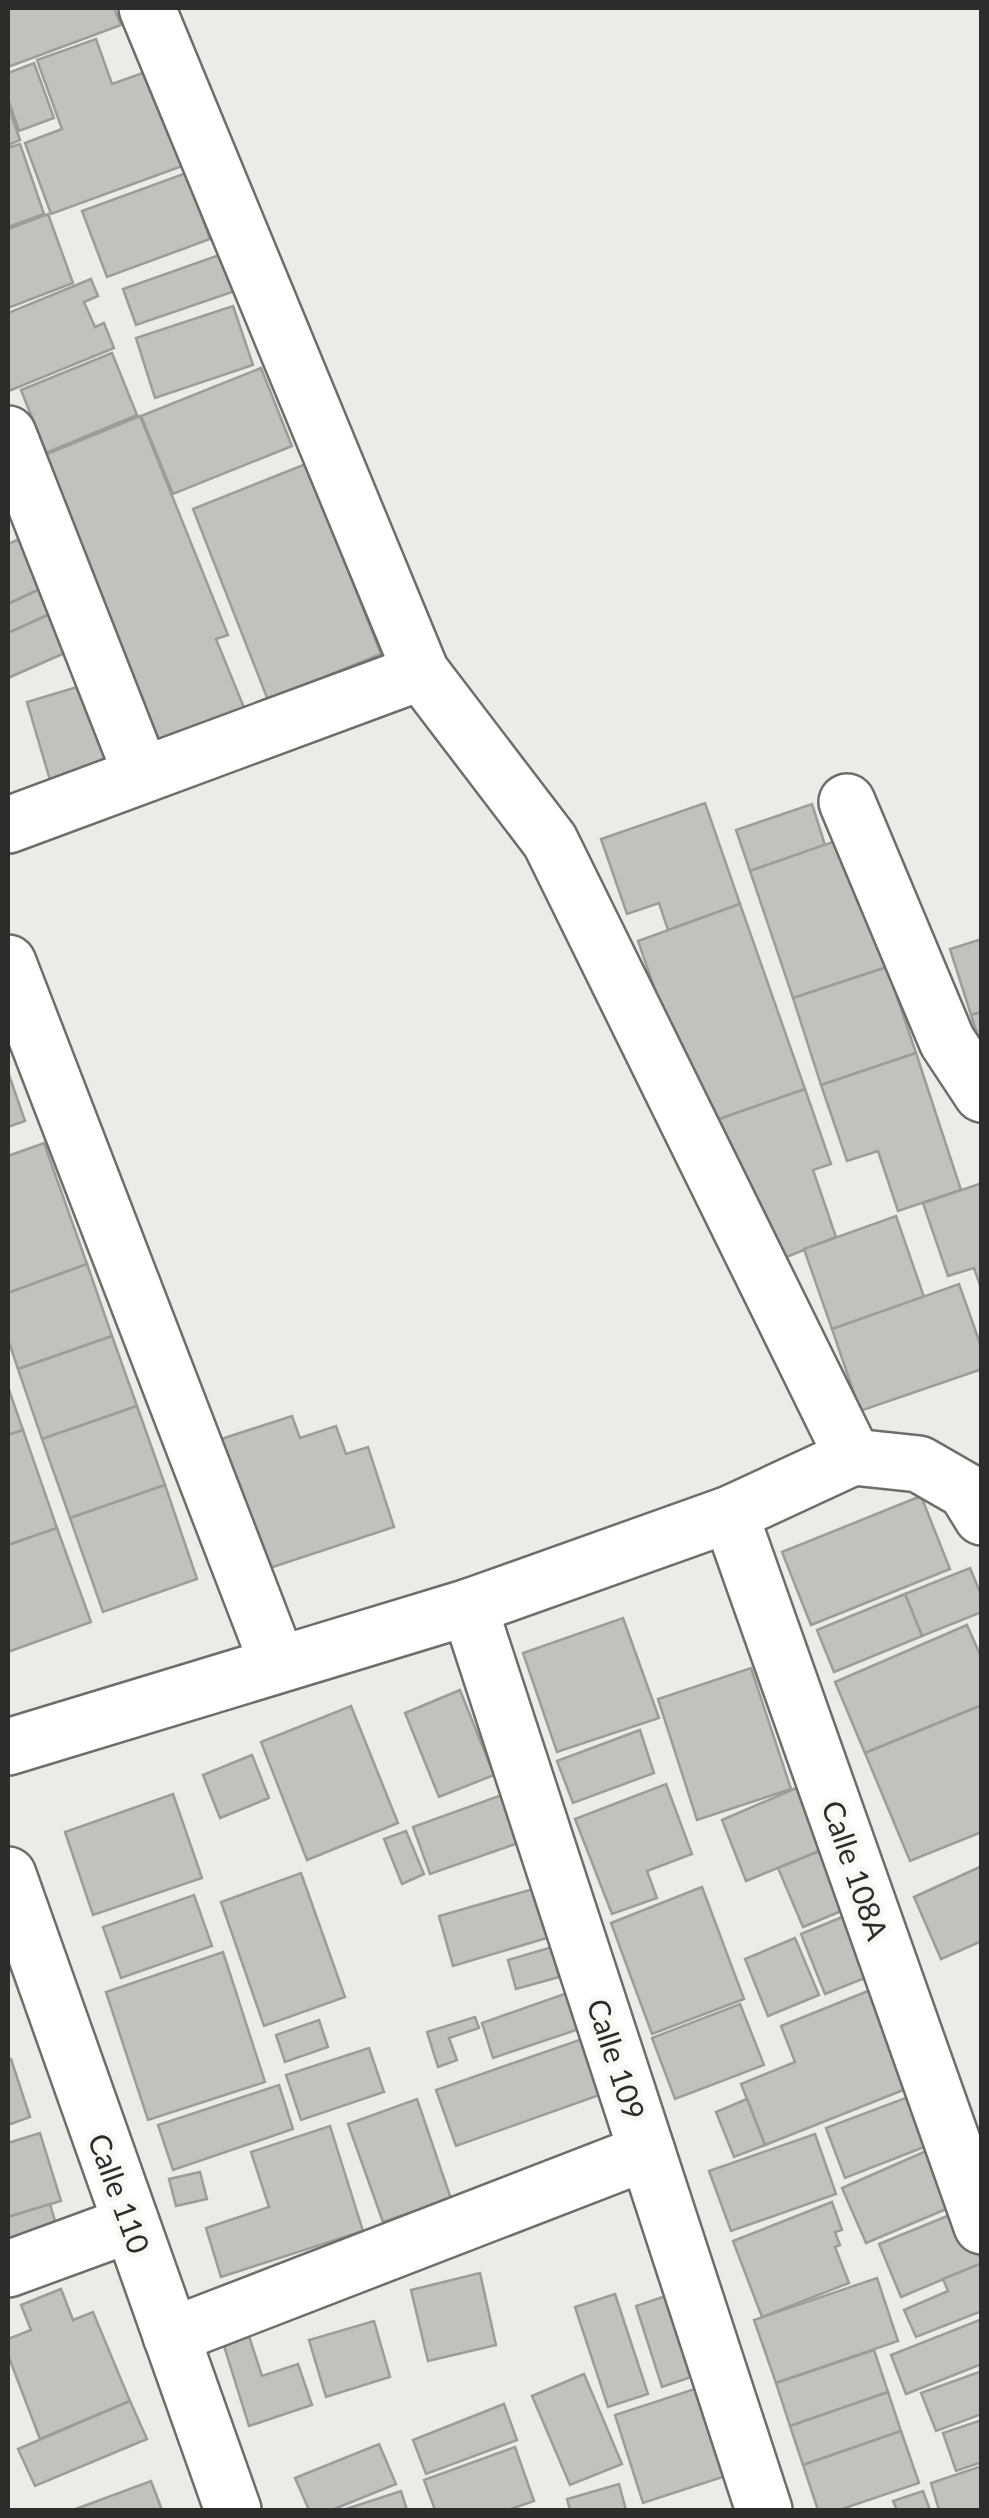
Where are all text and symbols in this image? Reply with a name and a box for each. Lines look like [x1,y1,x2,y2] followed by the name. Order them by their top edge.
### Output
[815,1796,897,1945] street label: Calle 108A
[581,1994,653,2124] street label: Calle 109
[82,2128,158,2258] street label: Calle 110

